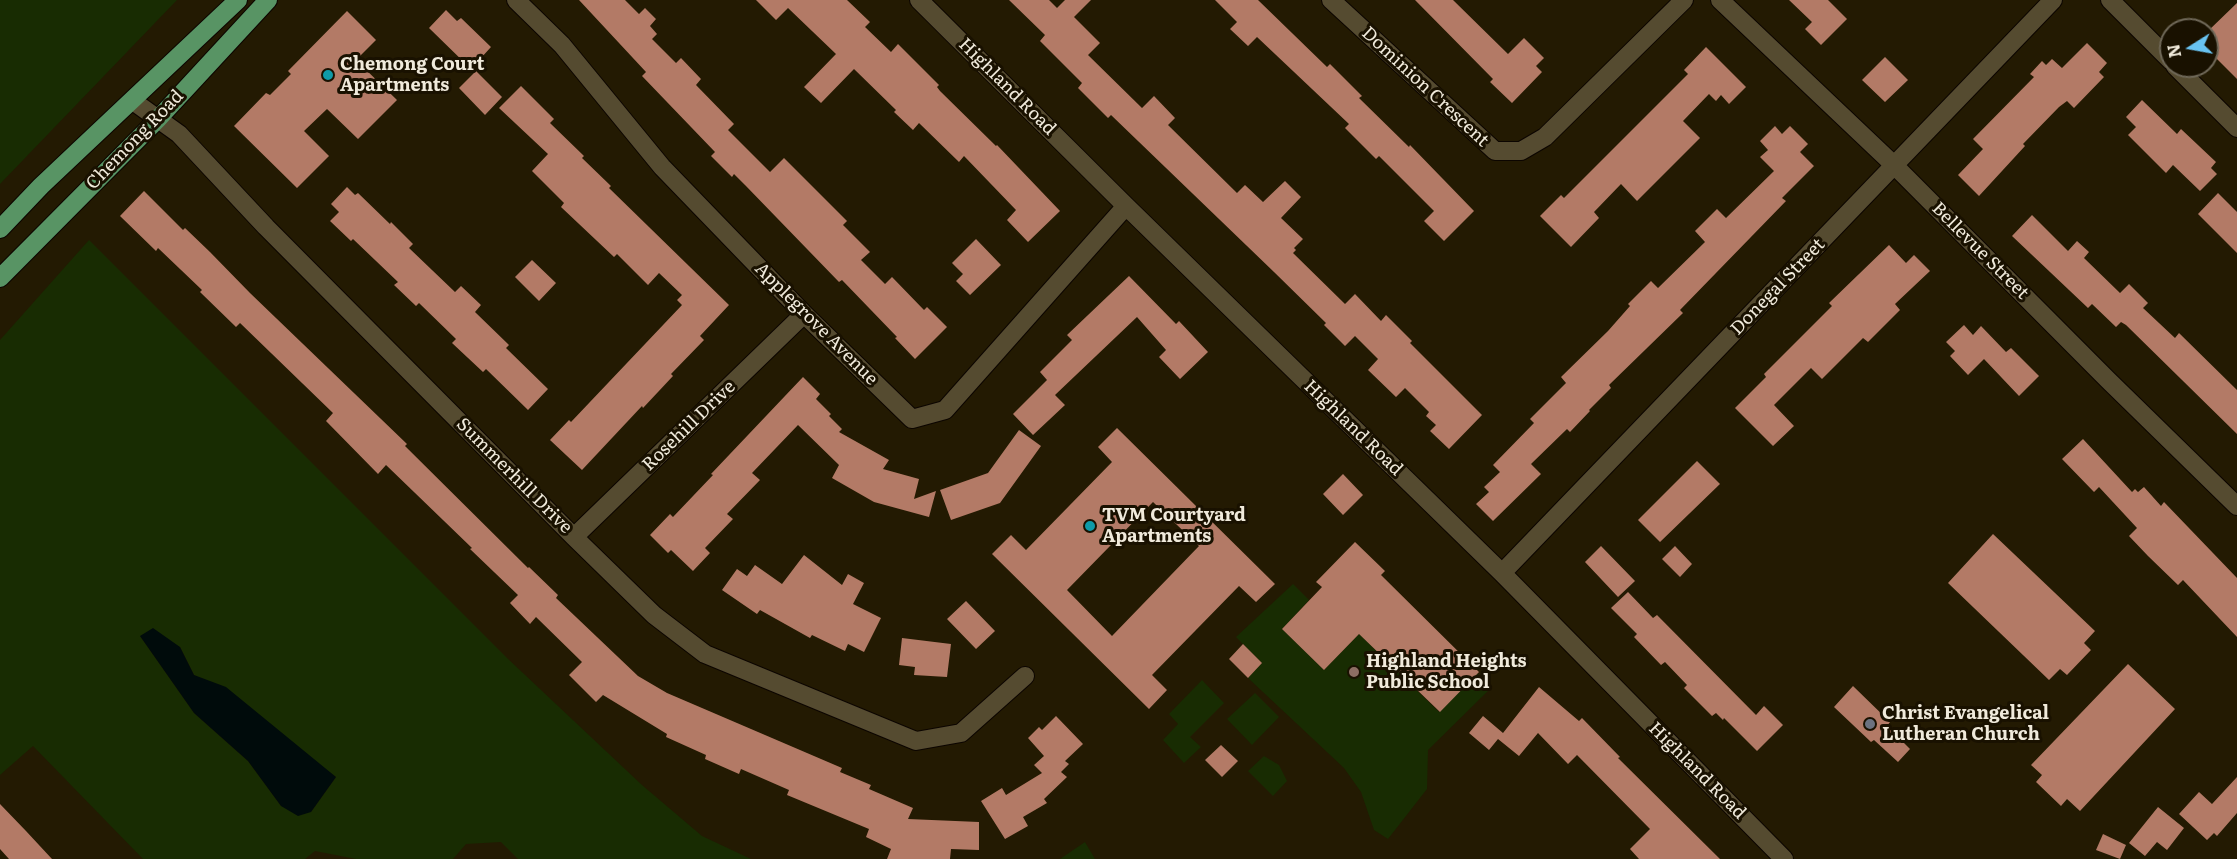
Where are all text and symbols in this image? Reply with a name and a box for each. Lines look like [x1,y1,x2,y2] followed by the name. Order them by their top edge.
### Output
[2159,18,2219,78] north arrow
[1357,22,1493,152] street label: Dominion Crescent
[954,34,1060,140] street label: Highland Road
[2160,42,2186,60] text: N
[340,54,484,97] place label: Chemong Court Apartments
[321,68,335,82] marker: Chemong Court Apartments
[82,86,188,194] street label: Chemong Road
[1927,198,2033,304] street label: Bellevue Street
[1726,234,1830,340] street label: Donegal Street
[750,258,882,390] street label: Applegrove Avenue
[638,376,740,476] street label: Rosehill Drive
[1299,376,1407,480] street label: Highland Road
[452,414,576,538] street label: Summerhill Drive
[1102,505,1246,548] place label: TVM Courtyard Apartments
[1083,519,1097,533] marker: TVM Courtyard Apartments
[1366,651,1527,694] place label: Highland Heights Public School
[1347,665,1361,679] marker: Highland Heights Public School
[1882,703,2049,746] place label: Christ Evangelical Lutheran Church
[1863,717,1877,731] marker: Christ Evangelical Lutheran Church
[1644,718,1750,824] street label: Highland Road

